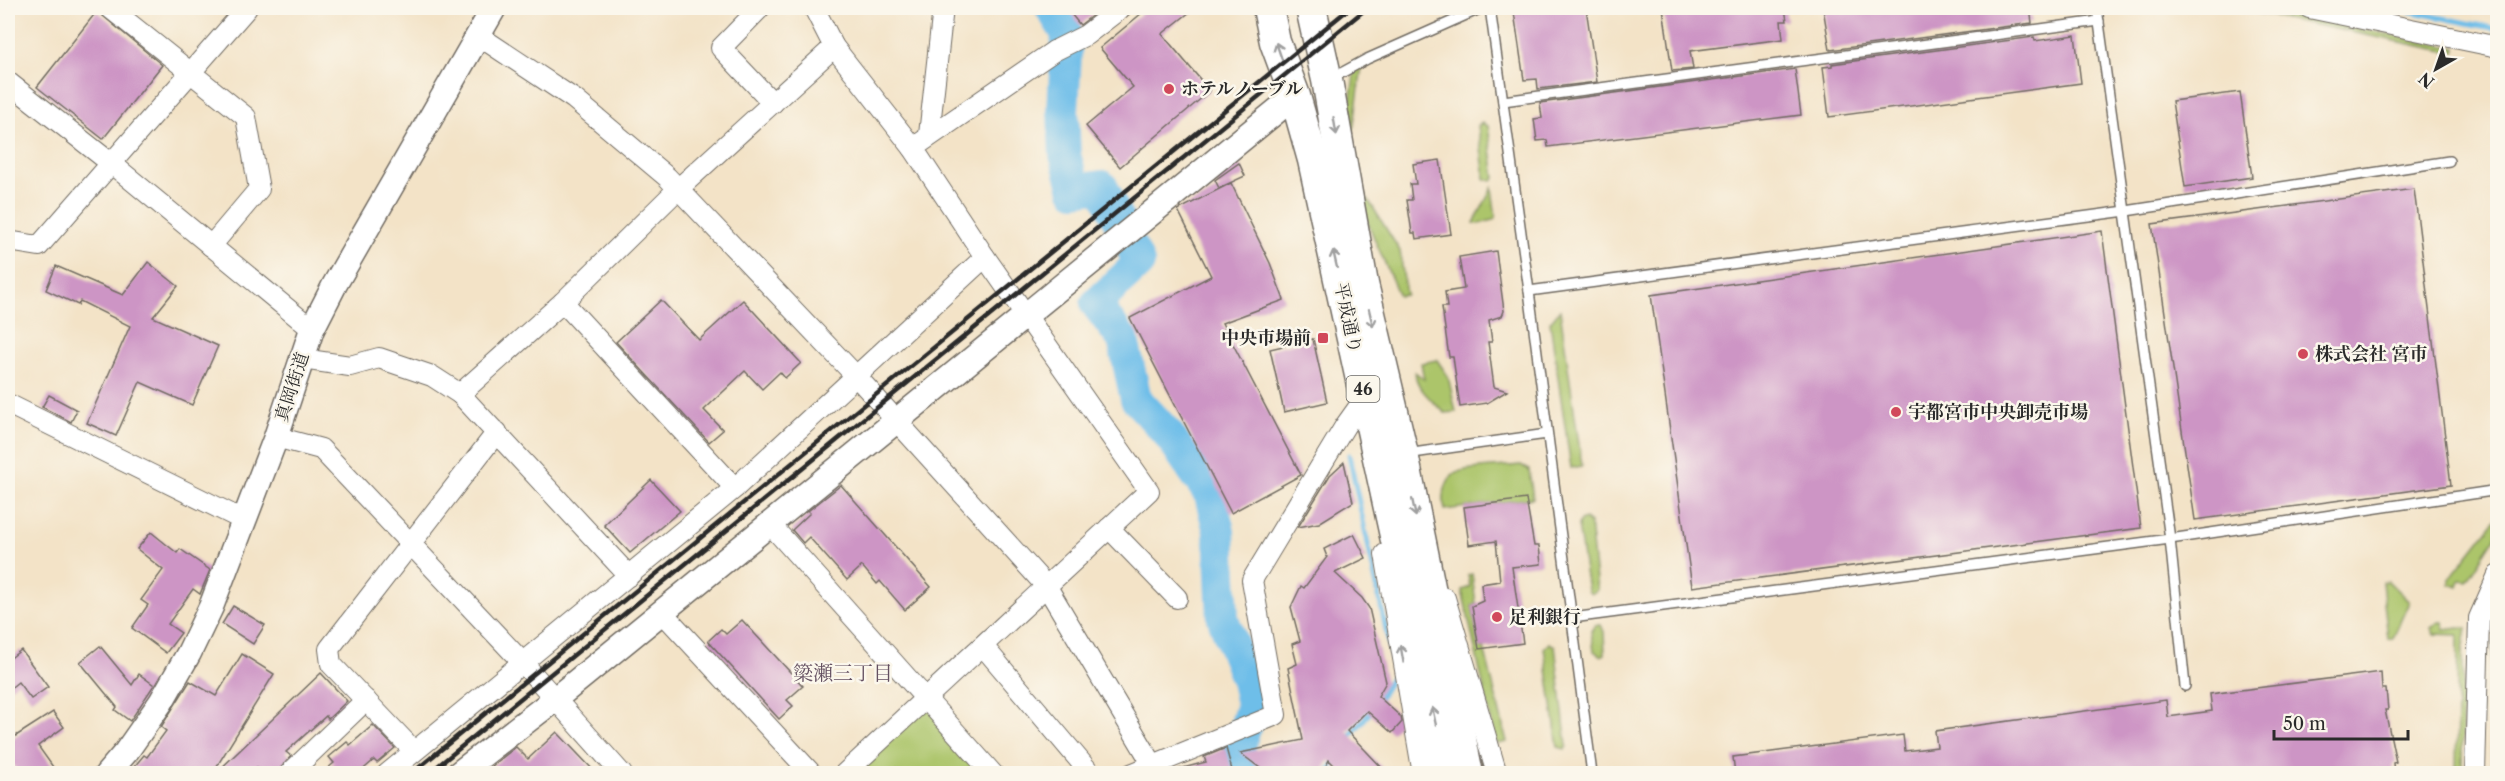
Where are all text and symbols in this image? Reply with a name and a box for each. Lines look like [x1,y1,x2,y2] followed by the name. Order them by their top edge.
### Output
[2406,39,2466,99] north arrow
[1272,42,1283,61] one-way arrow
[2415,68,2438,93] text: N
[1181,78,1303,100] place label: ホテルノーブル
[1162,82,1176,96] marker: ホテルノーブル
[1330,116,1341,136] one-way arrow
[1329,250,1341,269] one-way arrow
[1330,280,1366,356] street label: 平成通り
[1365,308,1377,327] one-way arrow
[1221,327,1311,349] place label: 中央市場前
[1316,331,1330,345] marker: 中央市場前
[2315,343,2428,365] place label: 株式会社 宮市
[2296,347,2310,361] marker: 株式会社 宮市
[270,349,314,425] street label: 真岡街道
[1346,376,1380,402] road number: 46
[1908,401,2088,423] place label: 宇都宮市中央卸売市場
[1889,405,1903,419] marker: 宇都宮市中央卸売市場
[1409,498,1420,518] one-way arrow
[1509,606,1581,628] place label: 足利銀行
[1490,610,1504,624] marker: 足利銀行
[1396,644,1407,664] one-way arrow
[793,661,893,685] district label: 簗瀬三丁目
[2274,703,2408,741] scale bar
[1428,707,1440,726] one-way arrow
[2283,713,2326,735] text: 50 m

